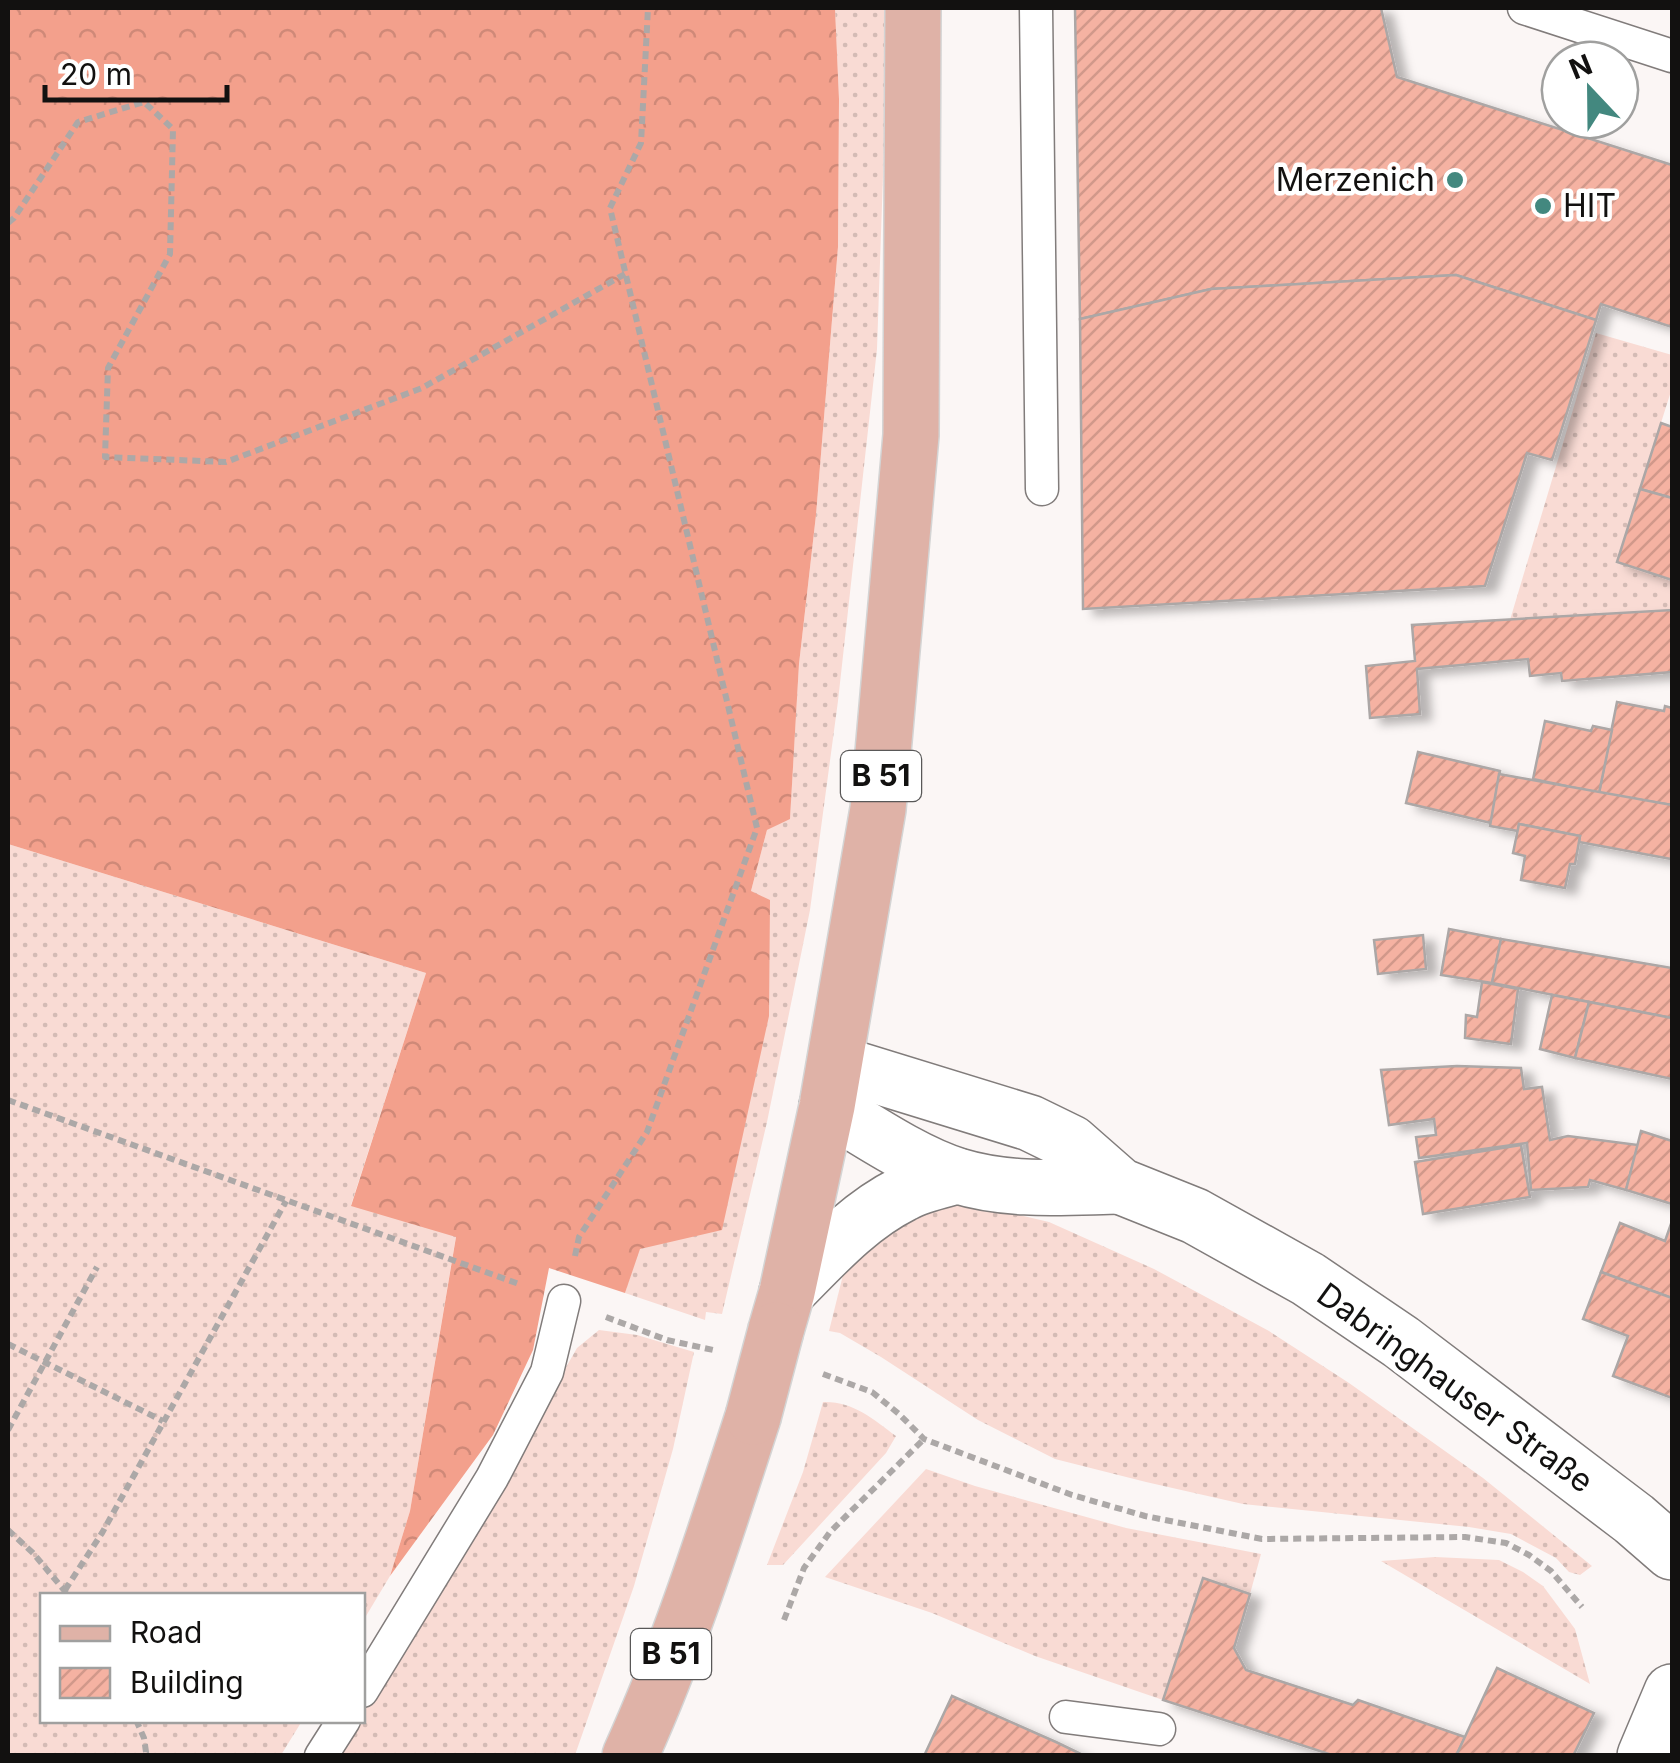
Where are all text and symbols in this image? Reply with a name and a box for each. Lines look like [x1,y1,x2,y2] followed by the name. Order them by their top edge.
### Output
[45,40,228,102] scale bar
[1540,40,1640,140] north arrow
[1564,47,1597,87] text: N
[60,56,132,92] text: 20 m
[1276,160,1435,199] place label: Merzenich
[1444,169,1466,191] marker: Merzenich
[1563,186,1616,225] place label: HIT
[1532,195,1554,217] marker: HIT
[841,751,921,801] road number: B 51
[1310,1274,1601,1501] street label: Dabringhauser Straße
[40,1593,365,1723] legend
[130,1614,202,1650] text: Road
[631,1629,711,1679] road number: B 51
[130,1664,244,1700] text: Building

